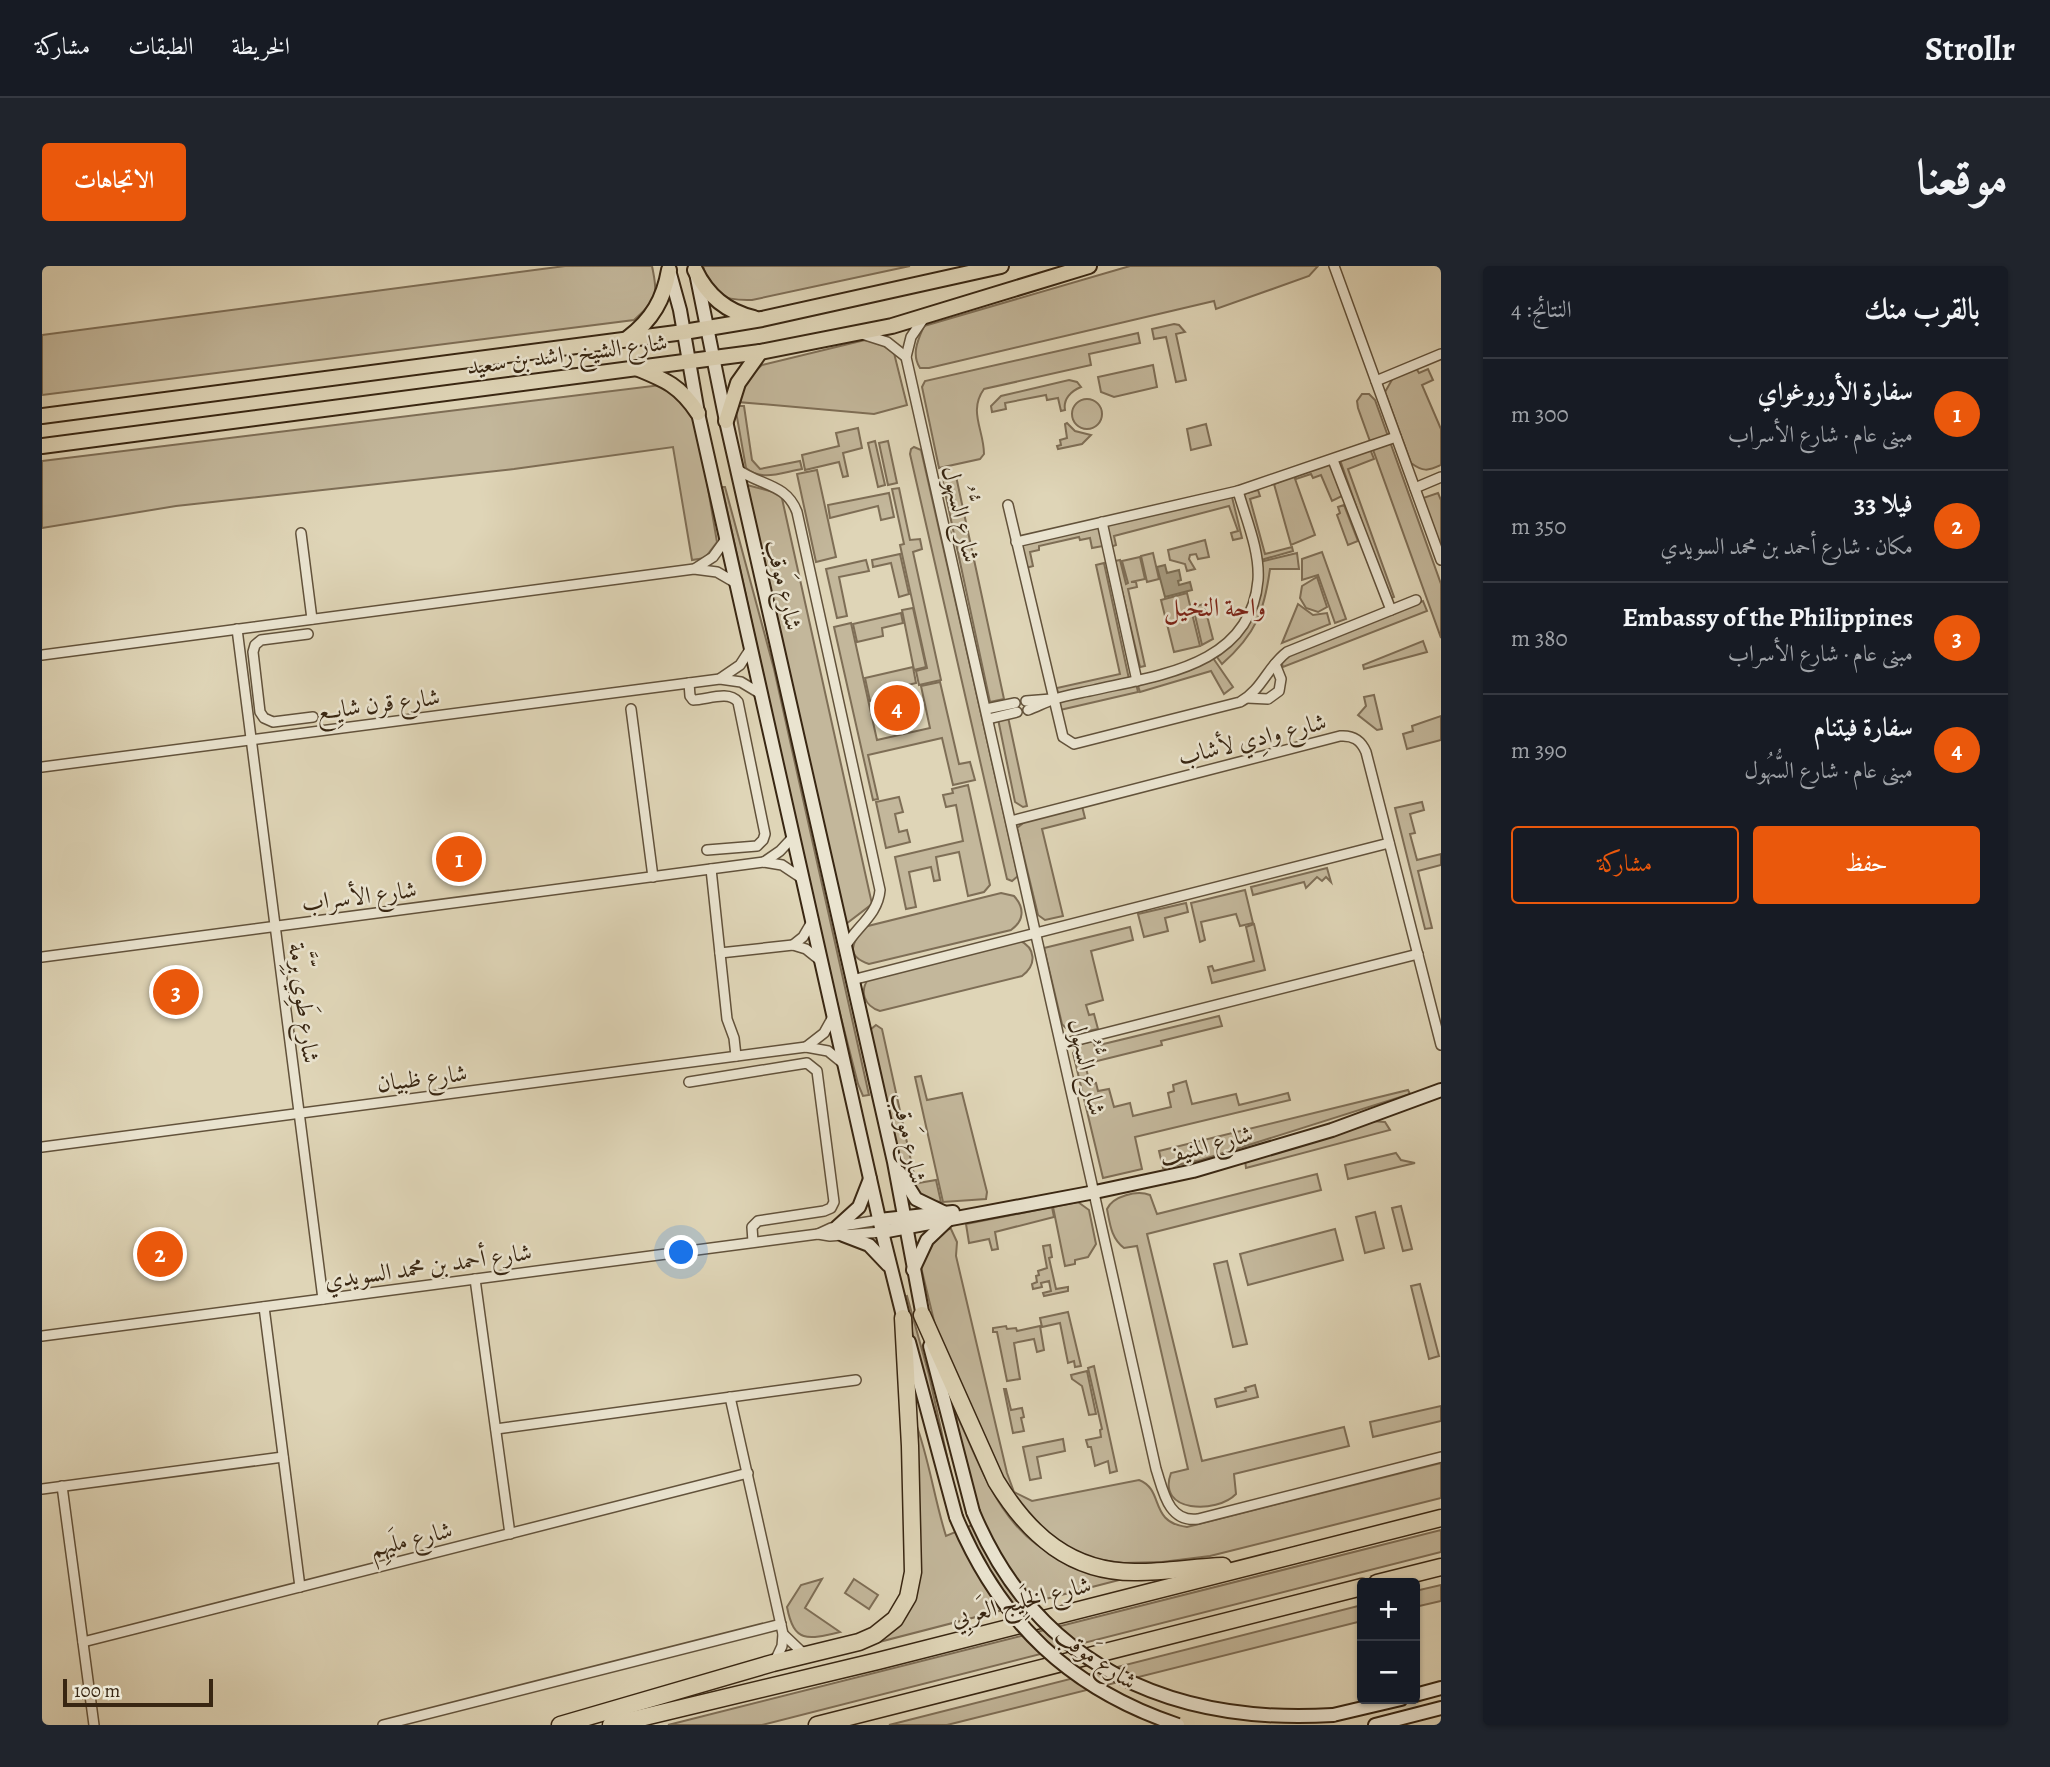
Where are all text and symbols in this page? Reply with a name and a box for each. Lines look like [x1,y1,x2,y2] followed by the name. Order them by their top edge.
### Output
[1925,26,2015,71] text: Strollr
[35,30,90,62] text: مشاركة
[128,30,194,62] text: الطبقات
[232,30,290,62] text: الخريطة
[42,143,186,221] button: الاتجاهات
[1916,144,2008,211] text: موقعنا
[1864,289,1980,329] text: بالقرب منك
[1511,294,1572,325] text: النتائج: 4
[465,326,670,387] street label: شارع الشيخ راشد بن سعيد
[1758,374,1913,409] text: سفارة الأوروغواي
[1511,399,1569,430] text: 300 m
[1953,399,1961,430] text: 1
[1728,419,1913,450] text: مبنى عام · شارع الأسراب
[930,461,995,567] street label: شارع السُّهُول
[1854,486,1913,521] text: فيلا 33
[1511,511,1566,542] text: 350 m
[1951,511,1963,542] text: 2
[1660,531,1913,562] text: مكان · شارع أحمد بن محمد السويدي
[754,536,811,634] street label: شارع مَوقب
[1164,590,1266,625] district label: واحة النخيل
[1623,600,1913,635] text: Embassy of the Philippines
[1511,623,1568,654] text: 380 m
[1952,623,1962,654] text: 3
[1728,638,1913,669] text: مبنى عام · شارع الأسراب
[314,681,443,733] street label: شارع قرن شايِع
[874,682,920,734] pin: 4
[1174,705,1331,777] street label: شارع وادِي لأشاب
[1814,710,1913,745] text: سفارة فيتنام
[1511,735,1567,766] text: 390 m
[1952,735,1962,766] text: 4
[1744,755,1913,786] text: مبنى عام · شارع السُّهُول
[1511,826,1739,904] button: مشاركة
[1753,826,1980,904] button: حفظ
[436,833,482,885] pin: 1
[299,873,419,923] street label: شارع الأسراب
[277,940,331,1066] street label: شارع طَوِي بِرِّمَّة
[153,966,199,1018] pin: 3
[1056,1014,1121,1120] street label: شارع السُّهُول
[375,1057,470,1103] street label: شارع ظبيان
[880,1089,935,1187] street label: شارع مَوقب
[1156,1117,1258,1177] street label: شارع المنيف
[137,1228,183,1280] pin: 2
[322,1235,534,1300] street label: شارع أحمد بن محمد السويدي
[664,1235,698,1269] your location
[366,1512,457,1571] street label: شارع ملَيهِم
[947,1567,1096,1639] street label: شارع الخَلِيج العَربِي
[1357,1578,1420,1704] map controls
[1357,1578,1420,1641] button: +
[1047,1618,1144,1700] street label: شارع مَوقب
[1357,1641,1420,1704] button: −
[63,1676,214,1708] scale bar
[74,1678,120,1704] text: 100 m

